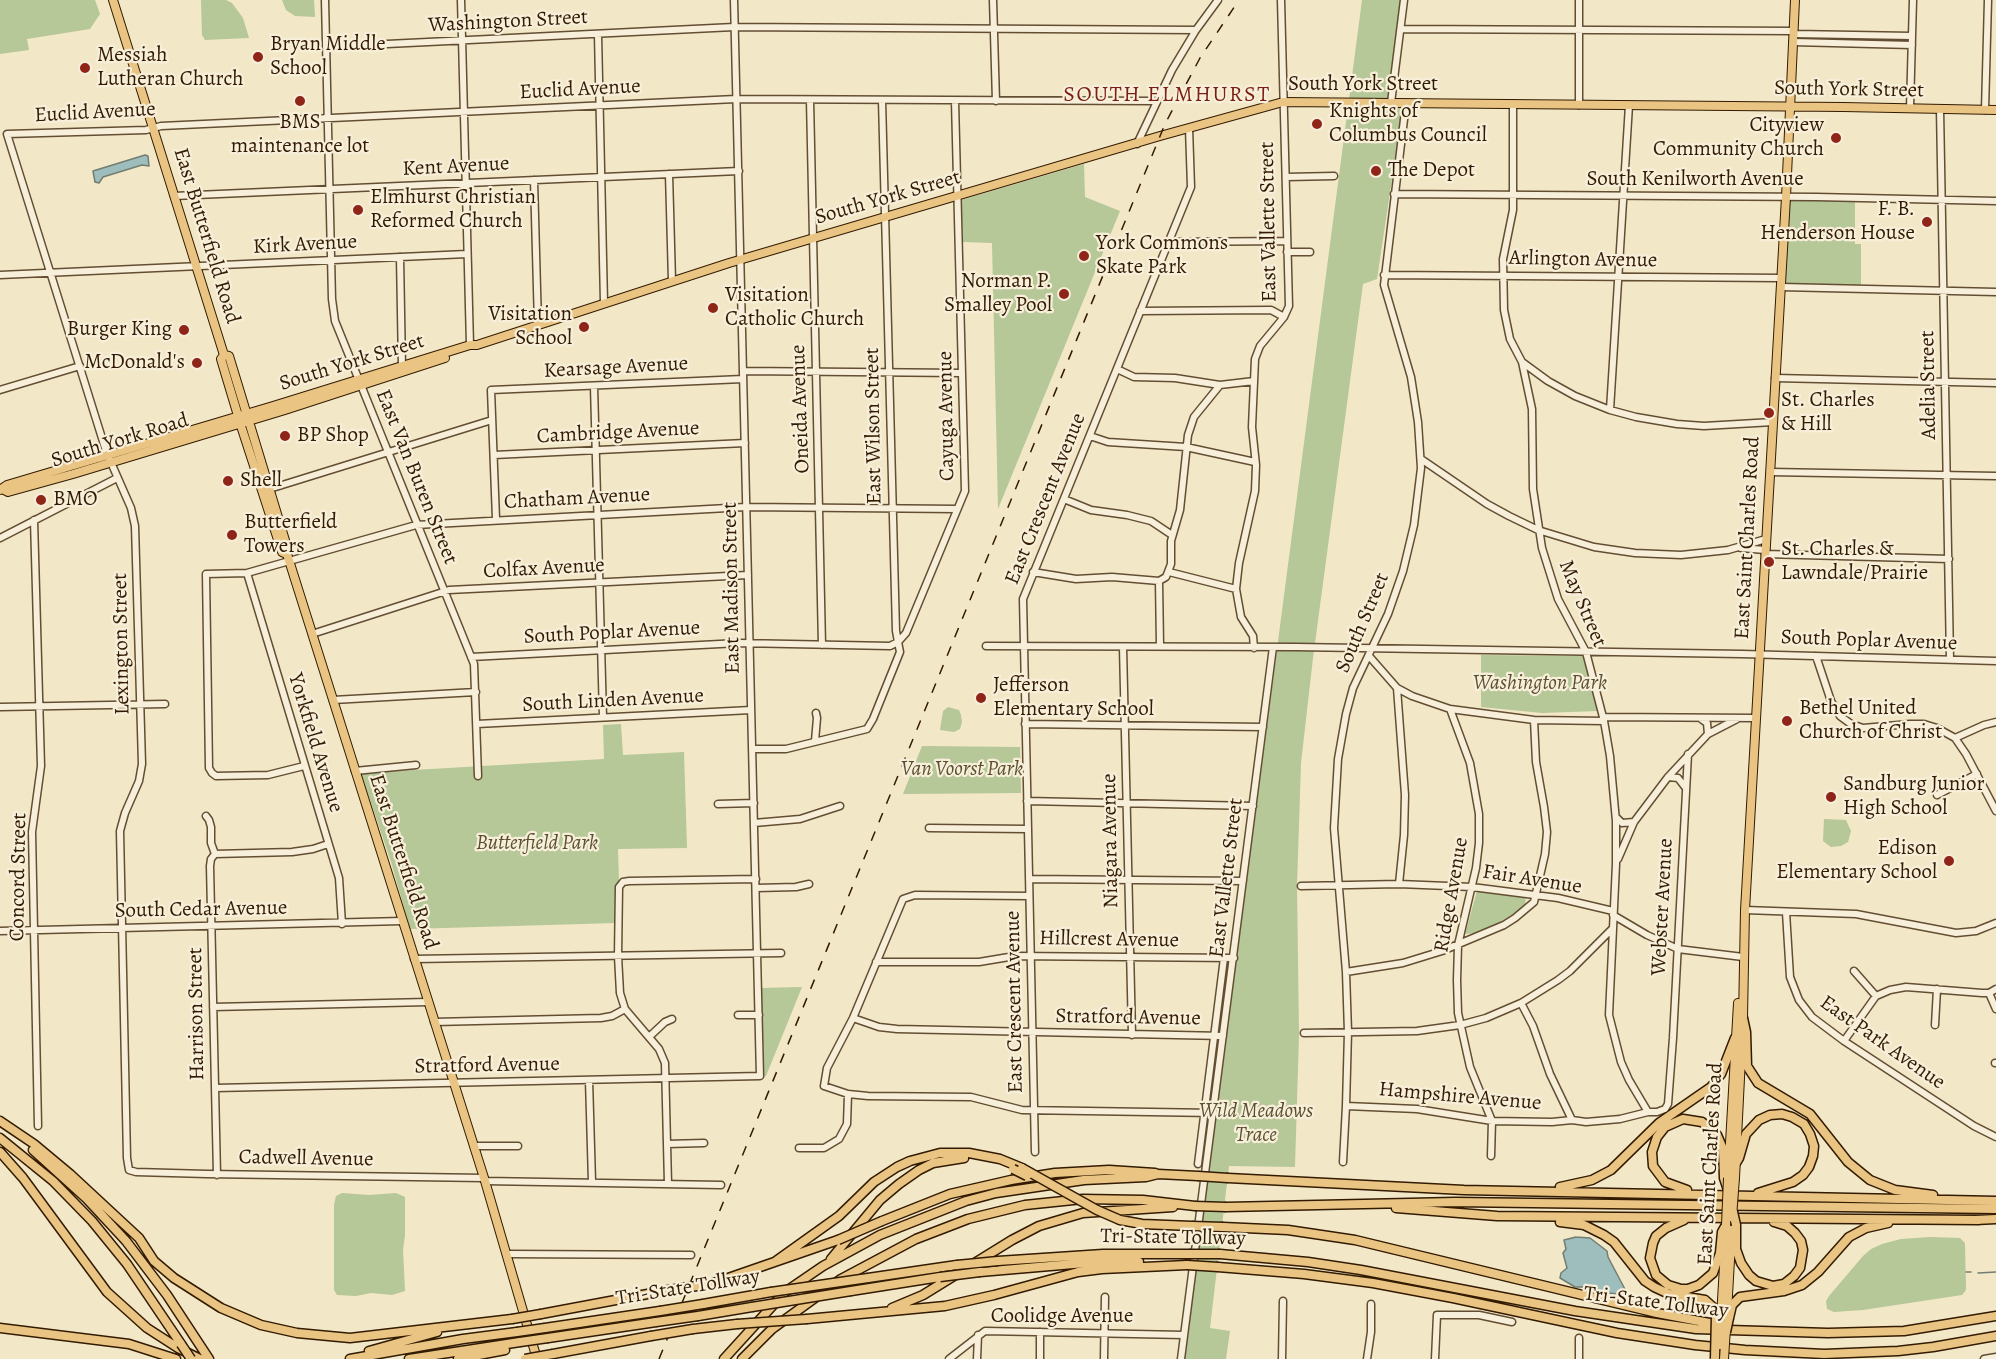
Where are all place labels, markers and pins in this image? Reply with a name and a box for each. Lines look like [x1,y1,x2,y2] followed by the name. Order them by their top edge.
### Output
[270,32,386,82] place label: Bryan Middle School
[97,43,244,93] place label: Messiah Lutheran Church
[251,50,265,64] marker: Bryan Middle School
[78,61,92,75] marker: Messiah Lutheran Church
[293,94,307,108] marker: BMS maintenance lot
[1329,99,1487,149] place label: Knights of Columbus Council
[231,110,369,160] place label: BMS maintenance lot
[1653,113,1824,163] place label: Cityview Community Church
[1310,117,1324,131] marker: Knights of Columbus Council
[1829,131,1843,145] marker: Cityview Community Church
[1388,158,1475,184] place label: The Depot
[1369,164,1383,178] marker: The Depot
[370,185,536,235] place label: Elmhurst Christian Reformed Church
[1760,197,1915,247] place label: F. B. Henderson House
[351,203,365,217] marker: Elmhurst Christian Reformed Church
[1920,215,1934,229] marker: F. B. Henderson House
[1096,231,1228,281] place label: York Commons Skate Park
[1077,249,1091,263] marker: York Commons Skate Park
[944,269,1052,319] place label: Norman P. Smalley Pool
[725,283,864,333] place label: Visitation Catholic Church
[1057,287,1071,301] marker: Norman P. Smalley Pool
[706,301,720,315] marker: Visitation Catholic Church
[488,302,572,352] place label: Visitation School
[67,317,172,343] place label: Burger King
[577,320,591,334] marker: Visitation School
[177,323,191,337] marker: Burger King
[84,350,185,376] place label: McDonald's
[190,356,204,370] marker: McDonald's
[1781,388,1875,438] place label: St. Charles & Hill
[1762,406,1776,420] marker: St. Charles & Hill
[297,423,369,449] place label: BP Shop
[278,429,292,443] marker: BP Shop
[240,468,282,494] place label: Shell
[221,474,235,488] marker: Shell
[53,487,98,513] place label: BMO
[34,493,48,507] marker: BMO
[244,510,337,560] place label: Butterfield Towers
[225,528,239,542] marker: Butterfield Towers
[1781,537,1928,587] place label: St. Charles & Lawndale/Prairie
[1762,555,1776,569] marker: St. Charles & Lawndale/Prairie
[993,673,1154,723] place label: Jefferson Elementary School
[974,691,988,705] marker: Jefferson Elementary School
[1799,696,1942,746] place label: Bethel United Church of Christ
[1780,714,1794,728] marker: Bethel United Church of Christ
[1843,772,1985,822] place label: Sandburg Junior High School
[1824,790,1838,804] marker: Sandburg Junior High School
[1776,836,1937,886] place label: Edison Elementary School
[1942,854,1956,868] marker: Edison Elementary School

